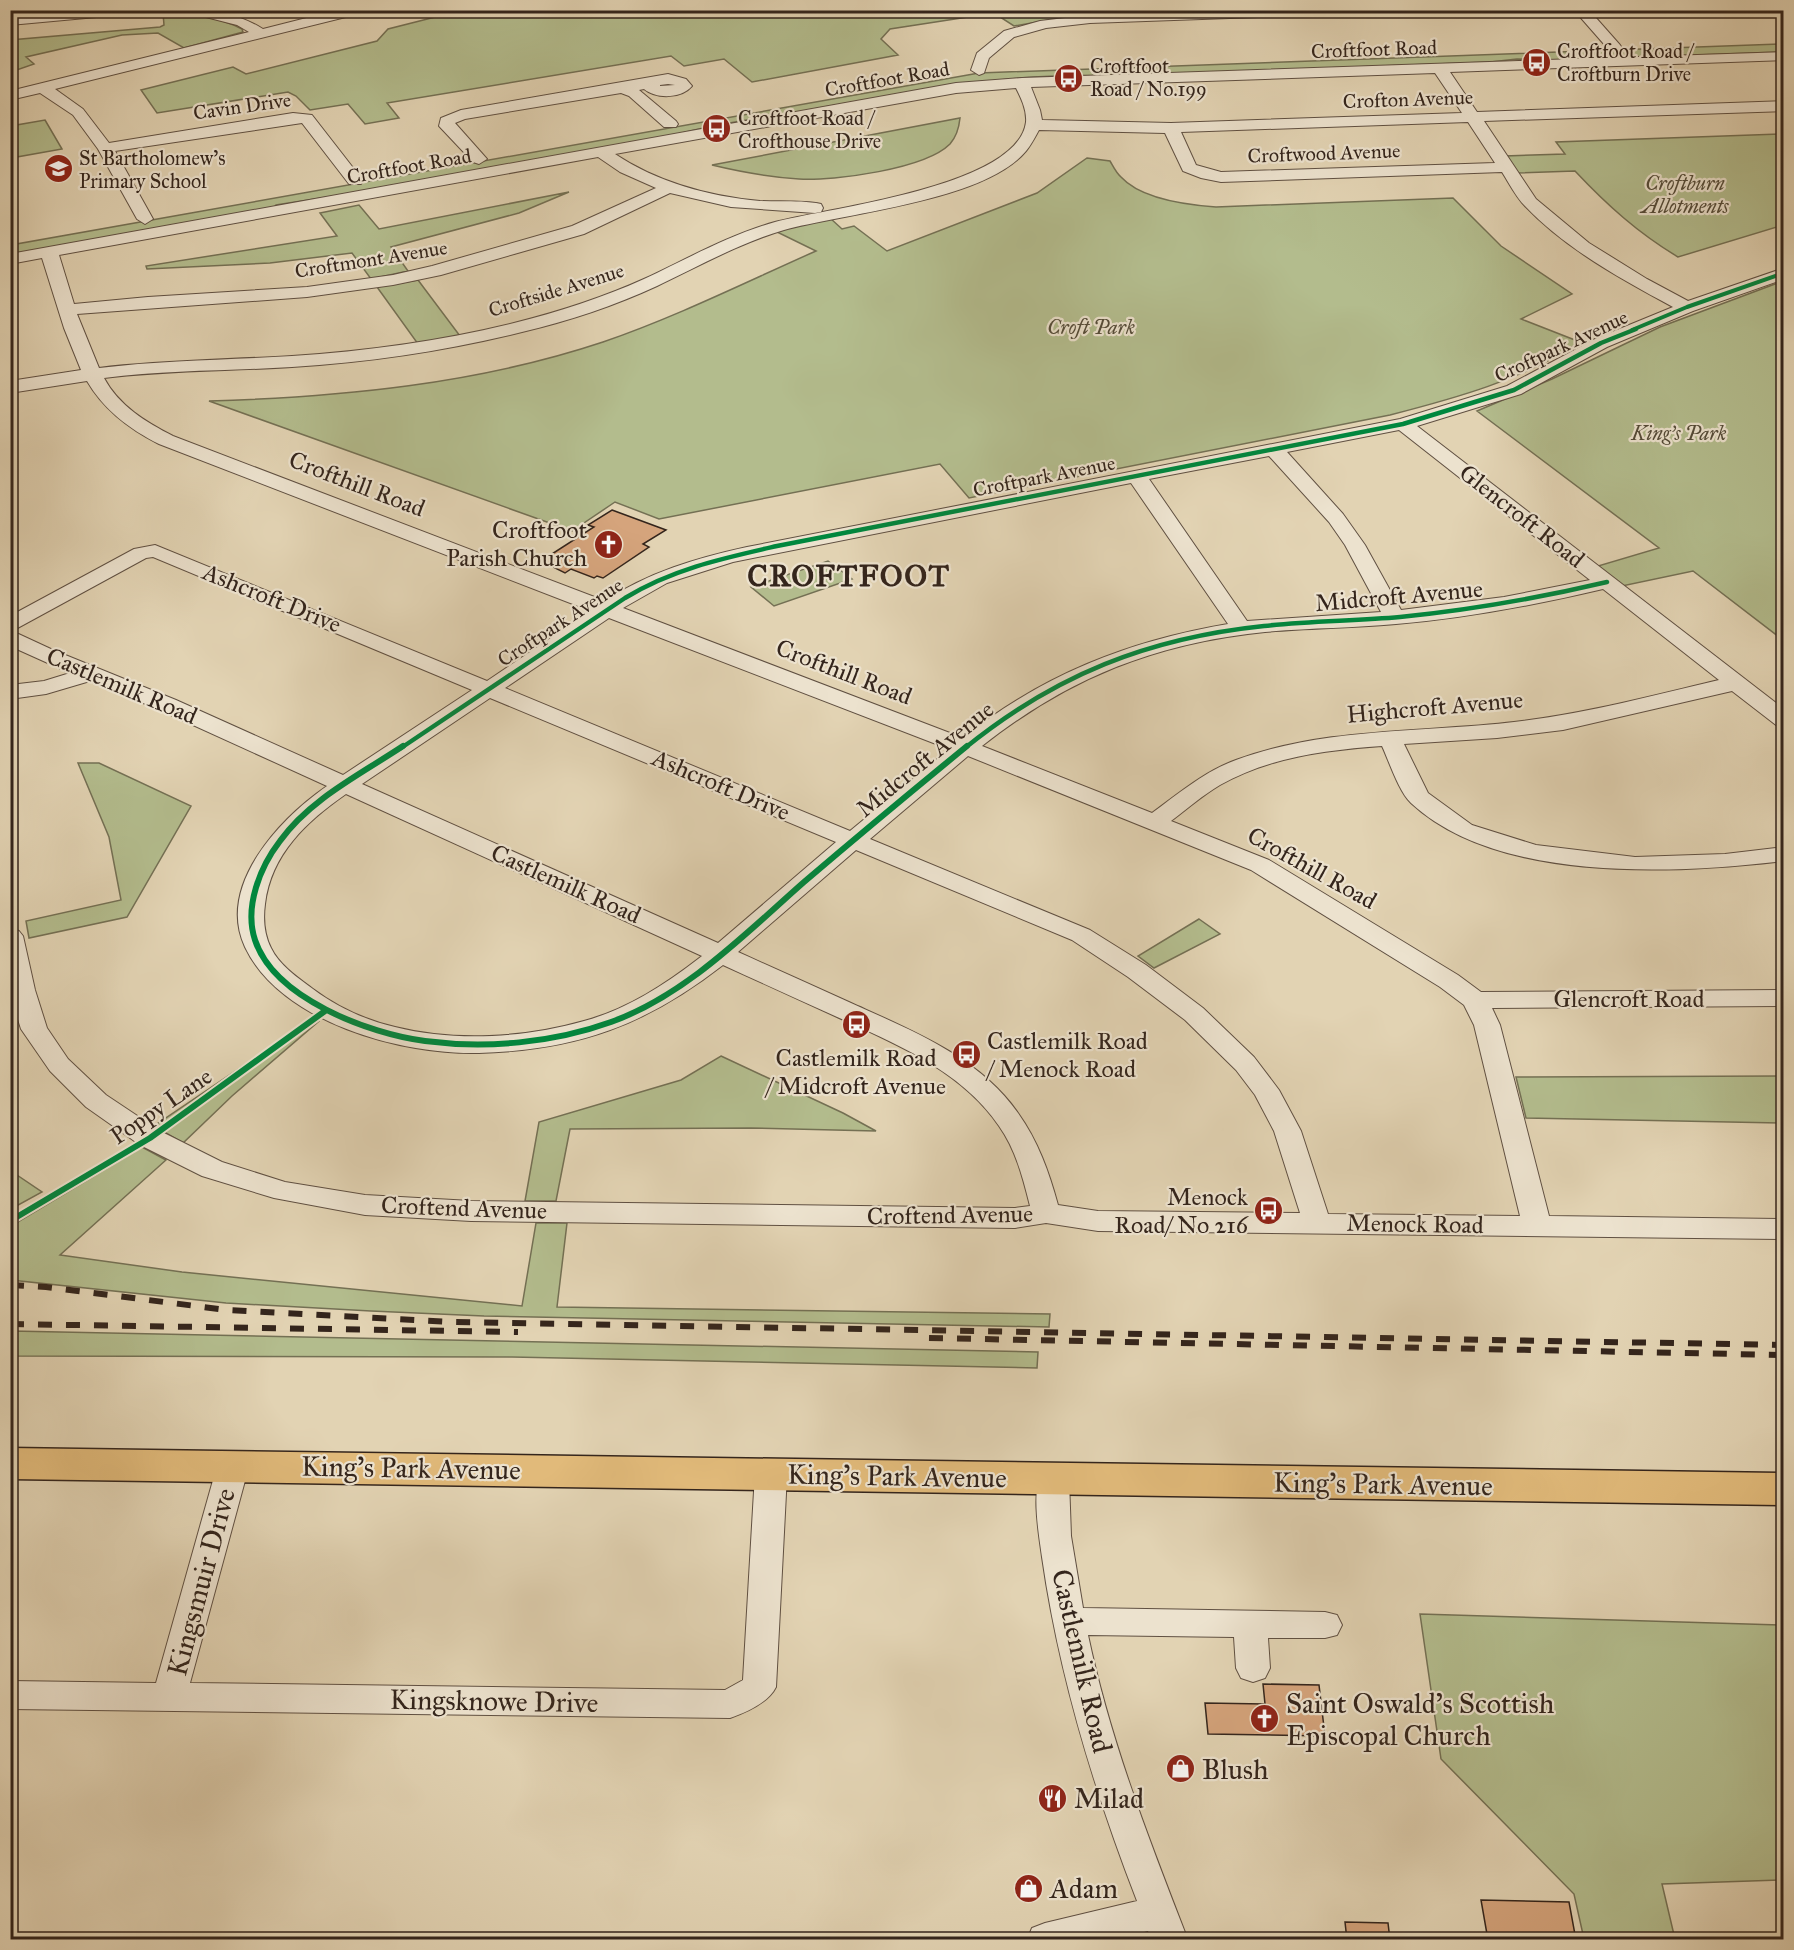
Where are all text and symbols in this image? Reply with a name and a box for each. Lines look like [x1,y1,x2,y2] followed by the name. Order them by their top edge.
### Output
[1311,35,1437,63] street label: Croftfoot Road
[1557,39,1694,86] place label: Croftfoot Road / Croftburn Drive
[1520,46,1552,78] bus stop icon: Croftfoot Road / Croftburn Drive
[1090,54,1207,101] place label: Croftfoot Road / No.199
[823,56,951,102] street label: Croftfoot Road
[1053,62,1085,94] bus stop icon: Croftfoot Road / No.199
[1342,85,1474,113] street label: Crofton Avenue
[192,87,292,125] street label: Cavin Drive
[738,106,881,153] place label: Croftfoot Road / Crofthouse Drive
[701,113,733,145] bus stop icon: Croftfoot Road / Crofthouse Drive
[1247,138,1401,168] street label: Croftwood Avenue
[345,143,473,189] street label: Croftfoot Road
[79,146,225,193] place label: St Bartholomew's Primary School
[42,153,74,185] school or university icon: St Bartholomew's Primary School
[1639,171,1730,218] park label: Croftburn Allotments
[293,235,449,283] street label: Croftmont Avenue
[485,258,627,322] street label: Croftside Avenue
[1490,305,1632,387] street label: Croftpark Avenue
[1047,315,1135,339] park label: Croft Park
[1631,421,1727,445] park label: King's Park
[285,444,429,524] street label: Crofthill Road
[971,450,1117,502] street label: Croftpark Avenue
[1453,458,1591,574] street label: Glencroft Road
[446,515,588,573] place label: Croftfoot Parish Church
[592,528,624,560] church icon: Croftfoot Parish Church
[197,556,346,639] street label: Ashcroft Drive
[747,558,951,594] district label: CROFTFOOT
[493,573,627,671] street label: Croftpark Avenue
[1314,574,1484,618] street label: Midcroft Avenue
[772,632,916,712] street label: Crofthill Road
[42,641,202,731] street label: Castlemilk Road
[1346,684,1524,730] street label: Highcroft Avenue
[850,694,1000,824] street label: Midcroft Avenue
[647,742,794,827] street label: Ashcroft Drive
[1242,820,1382,916] street label: Crofthill Road
[486,838,646,930] street label: Castlemilk Road
[1553,984,1705,1014] street label: Glencroft Road
[840,1009,872,1041] bus stop icon: Castlemilk Road / Midcroft Avenue
[985,1026,1148,1084] place label: Castlemilk Road / Menock Road
[950,1039,982,1071] bus stop icon: Castlemilk Road / Menock Road
[764,1043,946,1101] place label: Castlemilk Road / Midcroft Avenue
[104,1061,218,1151] street label: Poppy Lane
[1114,1182,1249,1240] place label: Menock Road/ No 216
[380,1190,548,1226] street label: Croftend Avenue
[1253,1195,1285,1227] bus stop icon: Menock Road/ No 216
[867,1199,1033,1231] street label: Croftend Avenue
[1346,1208,1484,1240] street label: Menock Road
[301,1449,521,1487] street label: King's Park Avenue
[787,1457,1007,1495] street label: King's Park Avenue
[1273,1465,1493,1503] street label: King's Park Avenue
[159,1484,243,1680] street label: Kingsmuir Drive
[1044,1566,1120,1756] street label: Castlemilk Road
[389,1682,599,1720] street label: Kingsknowe Drive
[1286,1686,1555,1753] place label: Saint Oswald's Scottish Episcopal Church
[1249,1703,1281,1735] church icon: Saint Oswald's Scottish Episcopal Church
[1202,1752,1269,1787] place label: Blush
[1165,1753,1197,1785] shop icon: Blush
[1074,1781,1144,1816] place label: Milad
[1037,1782,1069,1814] restaurant icon: Milad
[1049,1871,1118,1906] place label: Adam
[1013,1872,1045,1904] shop icon: Adam

